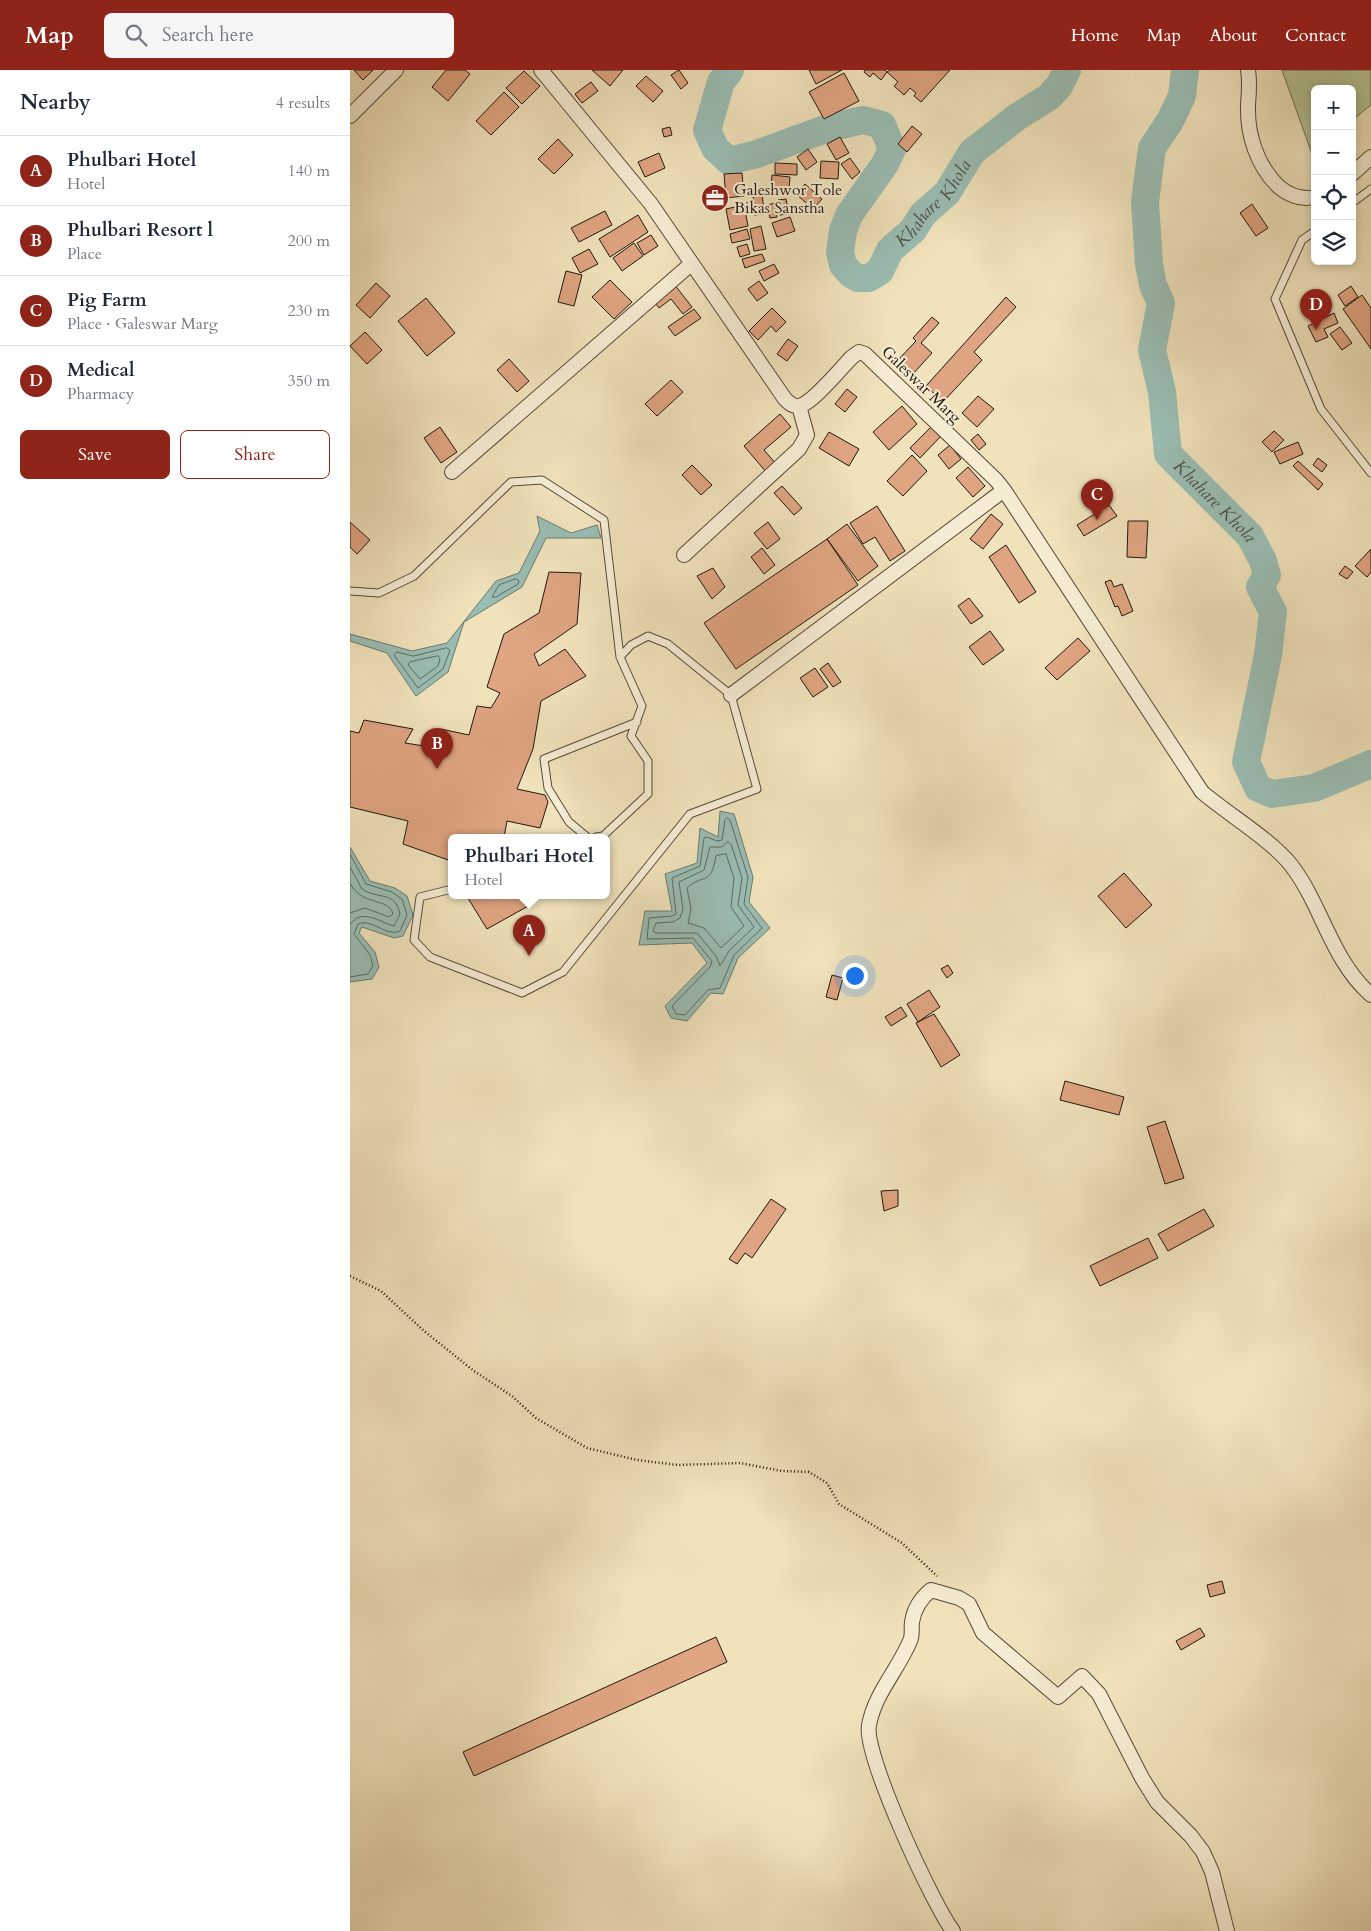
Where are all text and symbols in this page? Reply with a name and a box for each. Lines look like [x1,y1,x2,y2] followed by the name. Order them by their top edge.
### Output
[104,13,454,58] search box
[25,19,74,52] text: Map
[122,21,150,49] icon: search
[162,22,254,48] text: Search here
[1071,23,1119,48] text: Home
[1147,23,1181,48] text: Map
[1209,23,1257,48] text: About
[1285,23,1346,48] text: Contact
[1311,85,1356,265] map controls
[1311,85,1356,130] button: +
[20,88,91,117] text: Nearby
[276,92,330,114] text: 4 results
[1311,130,1356,175] button: −
[67,147,196,173] text: Phulbari Hotel
[890,155,977,253] water label: Khahare Khola
[30,160,42,182] text: A
[288,160,330,182] text: 140 m
[67,173,105,195] text: Hotel
[1311,175,1356,220] button: locate
[734,179,842,219] place label: Galeshwor Tole Bikas Sanstha
[700,183,730,213] office icon: Galeshwor Tole Bikas Sanstha
[67,217,213,243] text: Phulbari Resort l
[1311,220,1356,265] button: layers
[30,230,42,252] text: B
[288,230,330,252] text: 200 m
[67,243,102,265] text: Place
[67,287,147,313] text: Pig Farm
[1300,289,1332,330] pin: D
[30,300,42,322] text: C
[288,300,330,322] text: 230 m
[67,313,218,335] text: Place · Galeswar Marg
[877,341,966,428] street label: Galeswar Marg
[67,357,134,383] text: Medical
[29,370,43,392] text: D
[288,370,330,392] text: 350 m
[67,383,134,405] text: Pharmacy
[20,430,170,479] button: Save
[180,430,330,479] button: Share
[1168,454,1263,546] water label: Khahare Khola
[1081,479,1113,520] pin: C
[421,728,453,769] pin: B
[448,834,610,899] popup
[464,843,594,869] text: Phulbari Hotel
[464,869,503,891] text: Hotel
[513,915,545,956] pin: A
[842,963,868,989] your location

